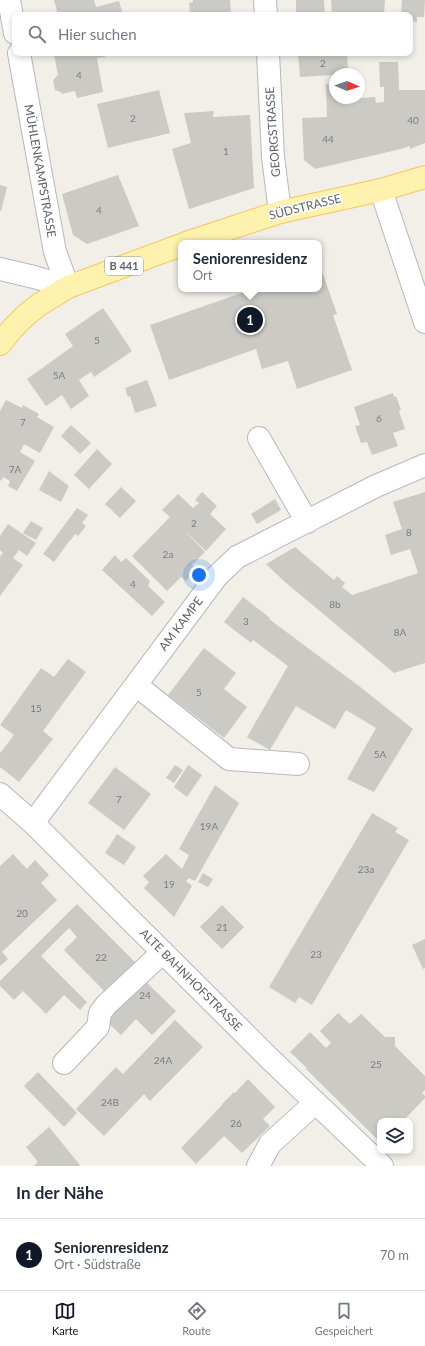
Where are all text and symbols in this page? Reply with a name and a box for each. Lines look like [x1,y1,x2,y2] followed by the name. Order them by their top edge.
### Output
[12,12,413,56] search box
[26,23,48,45] icon: search
[58,25,137,43] text: Hier suchen
[320,57,326,69] house number: 2
[329,68,365,104] north arrow
[76,69,82,81] house number: 4
[262,86,283,178] street label: GEORGSTRASSE
[21,103,60,239] street label: MÜHLENKAMPSTRASSE
[130,112,136,124] house number: 2
[407,114,419,126] house number: 40
[322,133,334,145] house number: 44
[223,145,229,157] house number: 1
[267,190,342,223] street label: SÜDSTRASSE
[96,204,102,216] house number: 4
[178,240,322,292] popup
[193,249,307,267] text: Seniorenresidenz
[105,257,143,275] road number: B 441
[193,267,212,283] text: Ort
[237,305,263,335] pin: 1
[94,334,100,346] house number: 5
[53,369,66,381] house number: 5A
[376,412,382,424] house number: 6
[20,416,26,428] house number: 7
[9,463,22,475] house number: 7A
[191,517,197,529] house number: 2
[406,526,412,538] house number: 8
[163,548,173,560] house number: 2a
[189,565,209,585] your location
[130,578,136,590] house number: 4
[155,594,206,654] street label: AM KAMPE
[329,598,341,610] house number: 8b
[243,615,249,627] house number: 3
[394,626,407,638] house number: 8A
[196,686,202,698] house number: 5
[30,702,42,714] house number: 15
[374,748,387,760] house number: 5A
[116,793,122,805] house number: 7
[200,820,218,832] house number: 19A
[358,863,374,875] house number: 23a
[163,878,175,890] house number: 19
[16,907,28,919] house number: 20
[216,921,228,933] house number: 21
[137,925,246,1034] street label: ALTE BAHNHOFSTRASSE
[310,948,322,960] house number: 23
[95,951,107,963] house number: 22
[139,989,151,1001] house number: 24
[154,1054,172,1066] house number: 24A
[370,1058,382,1070] house number: 25
[101,1096,119,1108] house number: 24B
[230,1117,242,1129] house number: 26
[377,1118,413,1154] map controls
[377,1118,413,1154] button: layers
[16,1182,104,1203] text: In der Nähe
[54,1238,169,1256] text: Seniorenresidenz
[25,1247,33,1263] text: 1
[380,1247,409,1263] text: 70 m
[54,1256,141,1272] text: Ort · Südstraße
[52,1300,78,1337] tab: Karte
[182,1300,211,1337] tab: Route
[315,1300,373,1337] tab: Gespeichert

